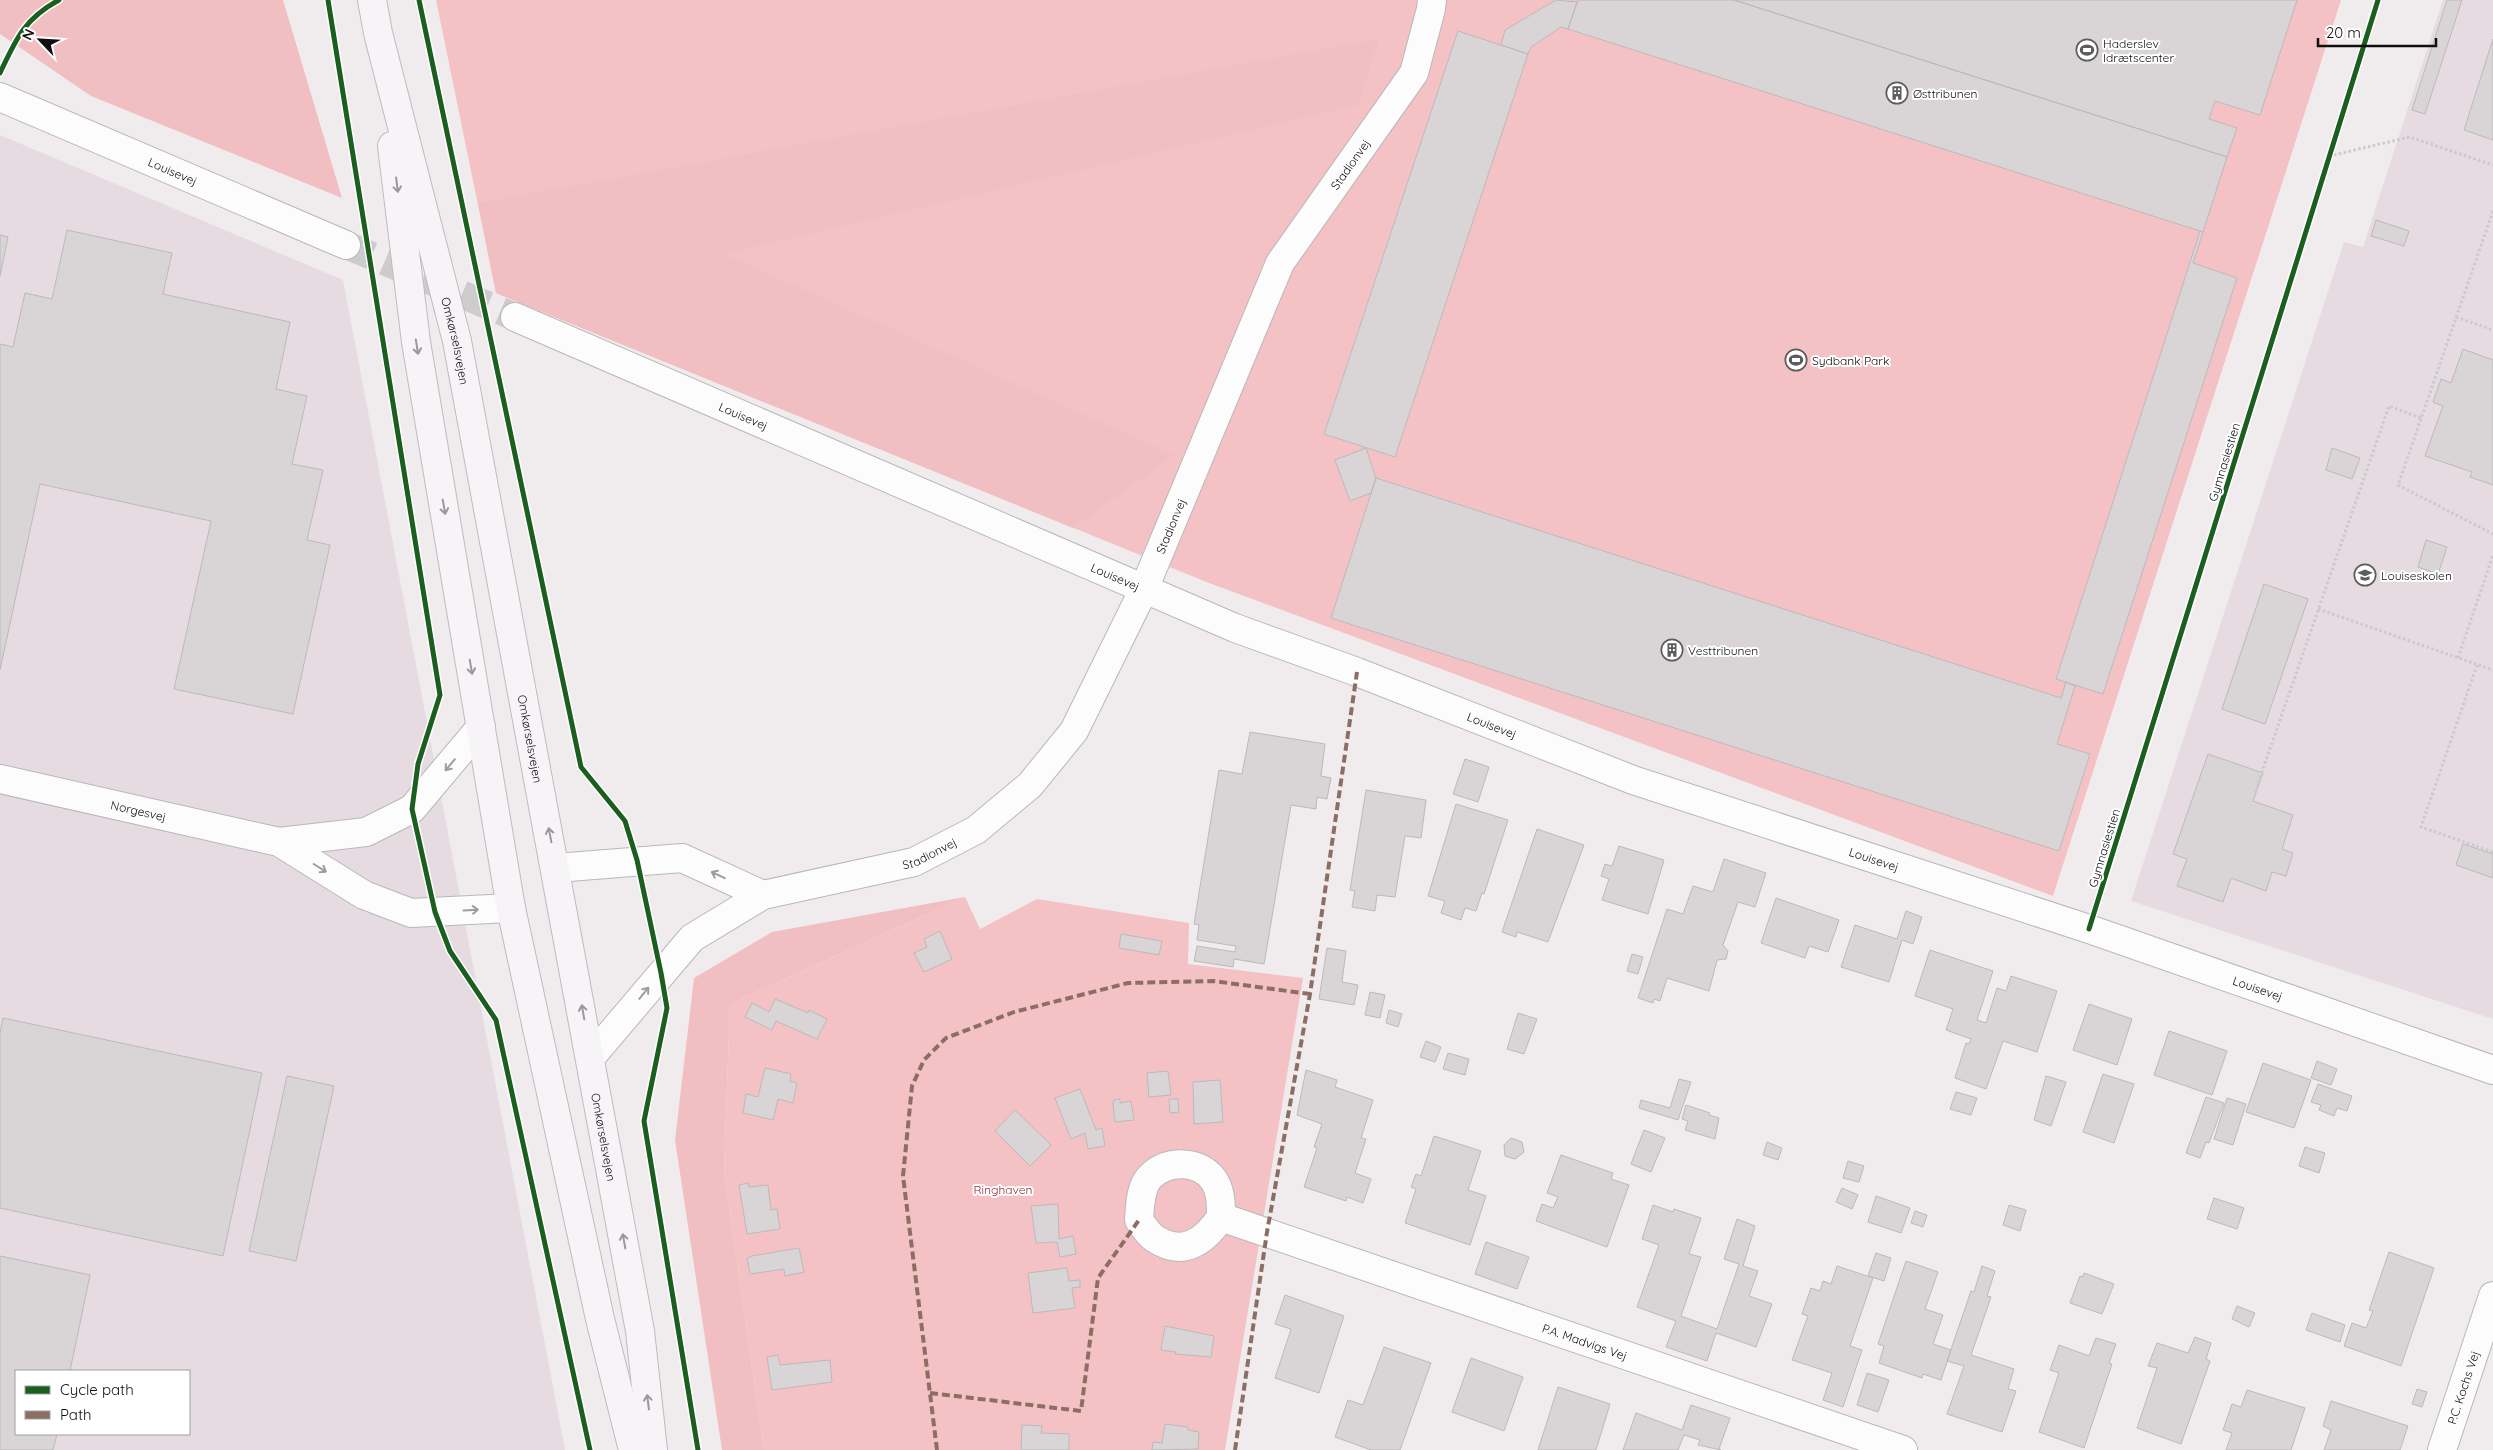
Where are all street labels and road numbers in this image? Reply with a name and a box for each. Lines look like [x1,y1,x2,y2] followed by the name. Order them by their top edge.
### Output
[1327,136,1373,192] street label: Stadionvej
[146,154,200,188] street label: Louisevej
[439,295,472,386] street label: Omkørselsvejen
[717,399,770,433] street label: Louisevej
[2205,421,2243,503] street label: Gymnasiestien
[1152,496,1188,556] street label: Stadionvej
[1089,559,1142,593] street label: Louisevej
[515,693,546,784] street label: Omkørselsvejen
[1465,708,1519,741] street label: Louisevej
[109,797,168,824] street label: Norgesvej
[2085,807,2123,889] street label: Gymnasiestien
[901,834,959,872] street label: Stadionvej
[1847,844,1901,874] street label: Louisevej
[2231,972,2285,1004] street label: Louisevej
[589,1092,620,1182] street label: Omkørselsvejen
[1540,1320,1629,1363] street label: P.A. Madvigs Vej
[2444,1349,2482,1426] street label: P.C. Kochs Vej

